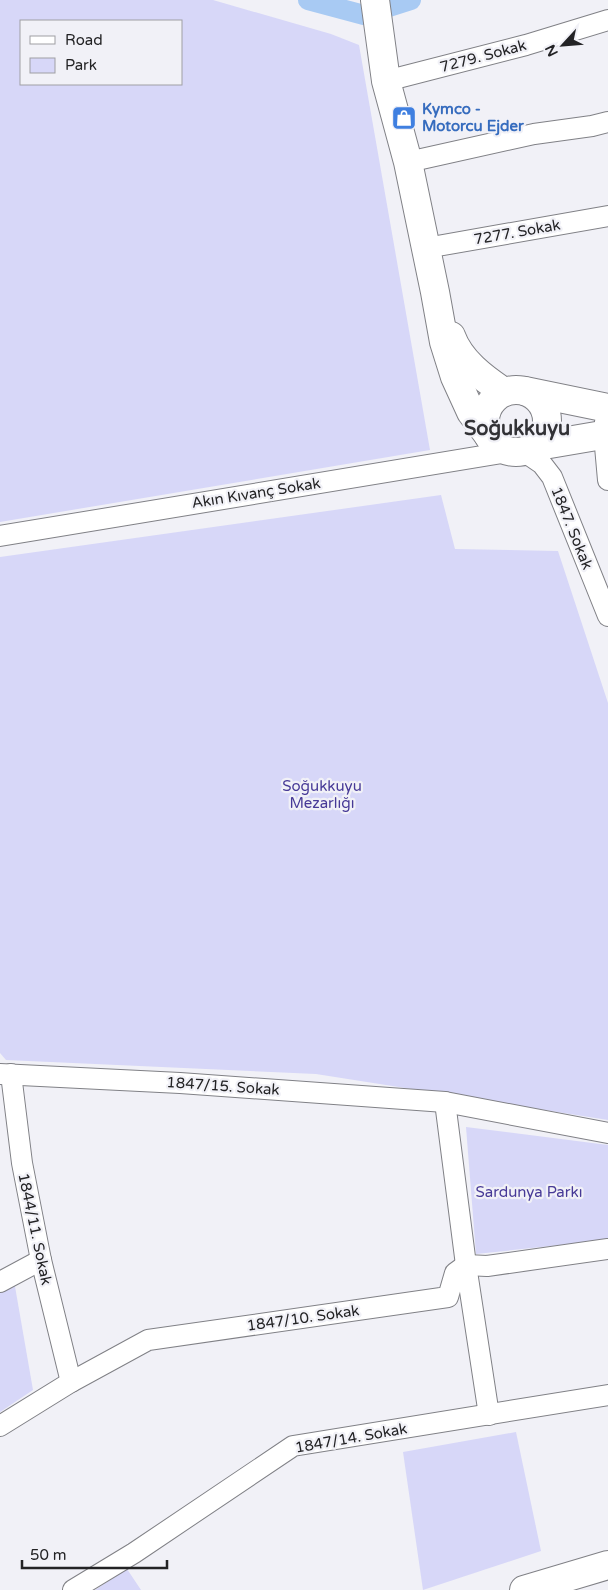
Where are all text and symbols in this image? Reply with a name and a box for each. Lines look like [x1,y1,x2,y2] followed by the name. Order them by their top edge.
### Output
[20,20,182,85] legend
[538,20,588,70] north arrow
[65,31,103,49] text: Road
[438,36,528,76] street label: 7279. Sokak
[542,42,562,59] text: N
[65,56,97,74] text: Park
[422,100,524,136] place label: Kymco - Motorcu Ejder
[391,105,417,131] shop icon: Kymco - Motorcu Ejder
[472,216,562,248] street label: 7277. Sokak
[464,417,570,441] district label: Soğukkuyu
[190,474,322,512] street label: Akın Kıvanç Sokak
[547,484,597,572] street label: 1847. Sokak
[282,777,362,812] park label: Soğukkuyu Mezarlığı
[166,1073,280,1099] street label: 1847/15. Sokak
[14,1171,56,1287] street label: 1844/11. Sokak
[476,1183,582,1201] park label: Sardunya Parkı
[246,1301,360,1335] street label: 1847/10. Sokak
[294,1419,408,1457] street label: 1847/14. Sokak
[22,1538,168,1570] scale bar
[30,1546,67,1564] text: 50 m

